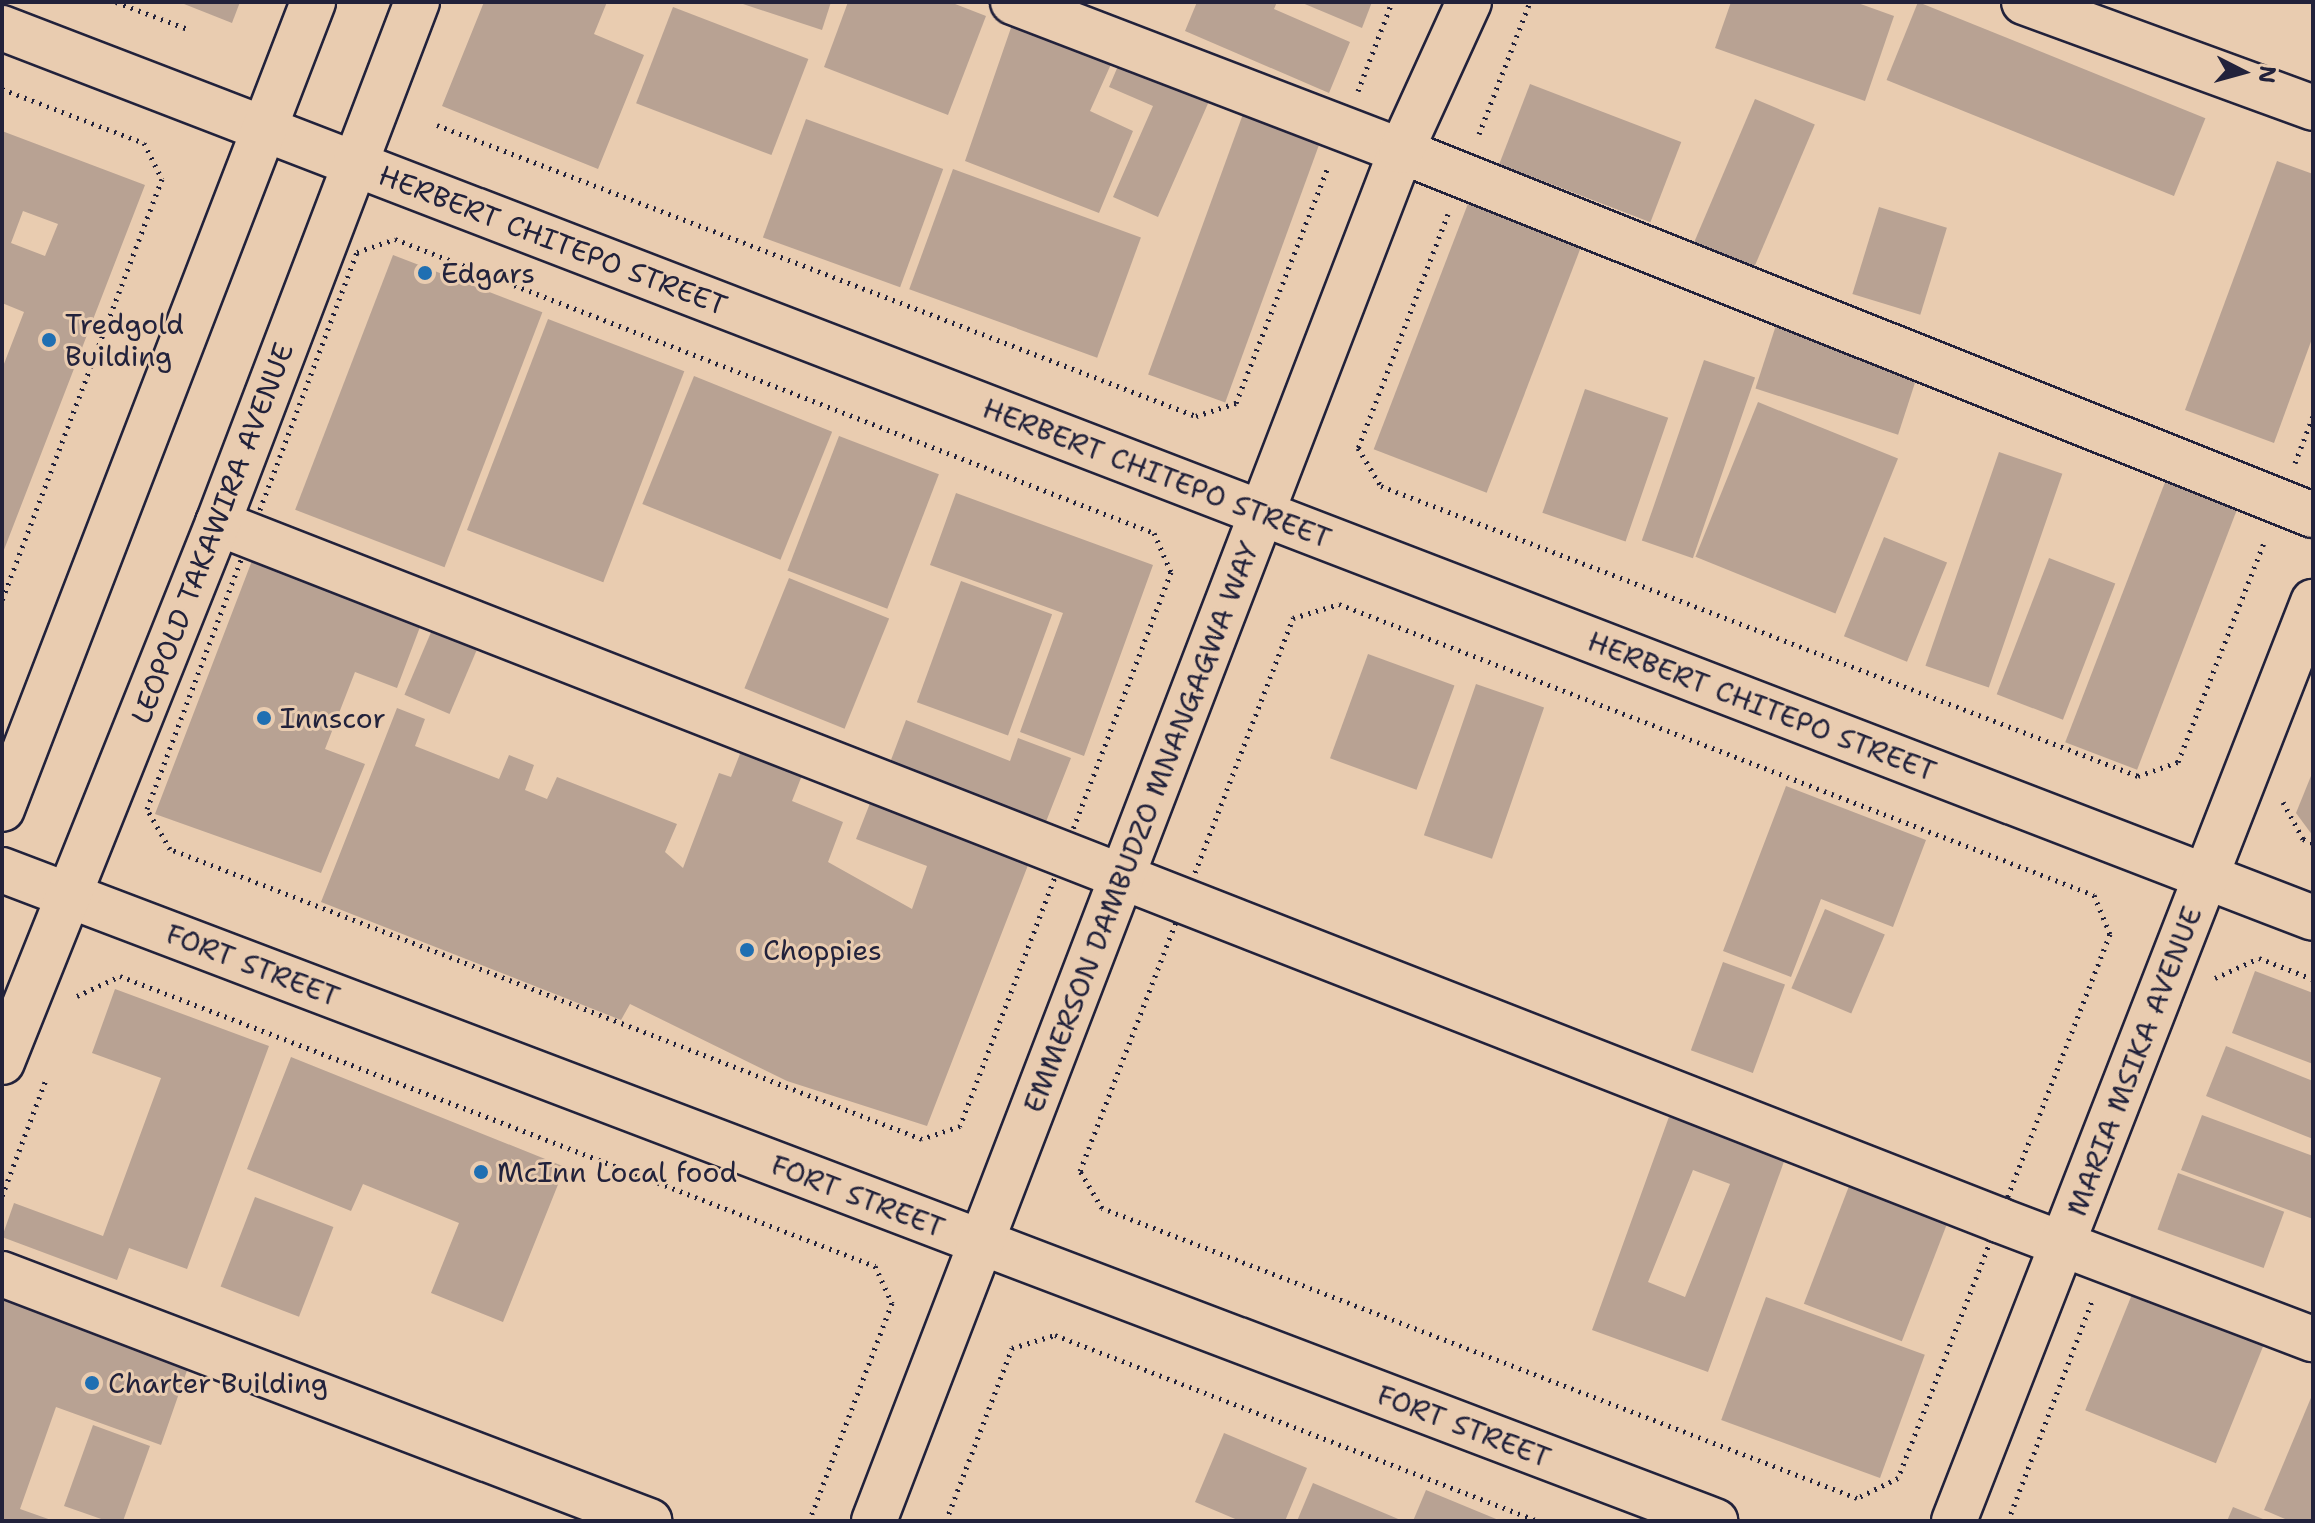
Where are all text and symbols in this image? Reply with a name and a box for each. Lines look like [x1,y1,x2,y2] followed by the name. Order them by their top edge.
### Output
[2203,32,2283,112] north arrow
[2252,64,2283,85] text: N
[374,158,732,322] street label: HERBERT CHITEPO STREET
[441,256,535,290] place label: Edgars
[416,264,434,282] marker: Edgars
[65,307,184,373] place label: Tredgold Building
[40,331,58,349] marker: Tredgold Building
[124,338,300,728] street label: LEOPOLD TAKAWIRA AVENUE
[978,391,1336,555] street label: HERBERT CHITEPO STREET
[1016,537,1266,1117] street label: EMMERSON DAMBUDZO MNANGAGWA WAY
[1583,624,1941,788] street label: HERBERT CHITEPO STREET
[280,701,386,735] place label: Innscor
[255,709,273,727] marker: Innscor
[2059,901,2209,1221] street label: MARIA MSIKA AVENUE
[162,917,344,1013] street label: FORT STREET
[763,933,882,967] place label: Choppies
[738,941,756,959] marker: Choppies
[767,1148,949,1244] street label: FORT STREET
[497,1155,737,1189] place label: McInn Local food
[472,1163,490,1181] marker: McInn Local food
[108,1366,328,1400] place label: Charter Building
[83,1374,101,1392] marker: Charter Building
[1373,1378,1555,1474] street label: FORT STREET

